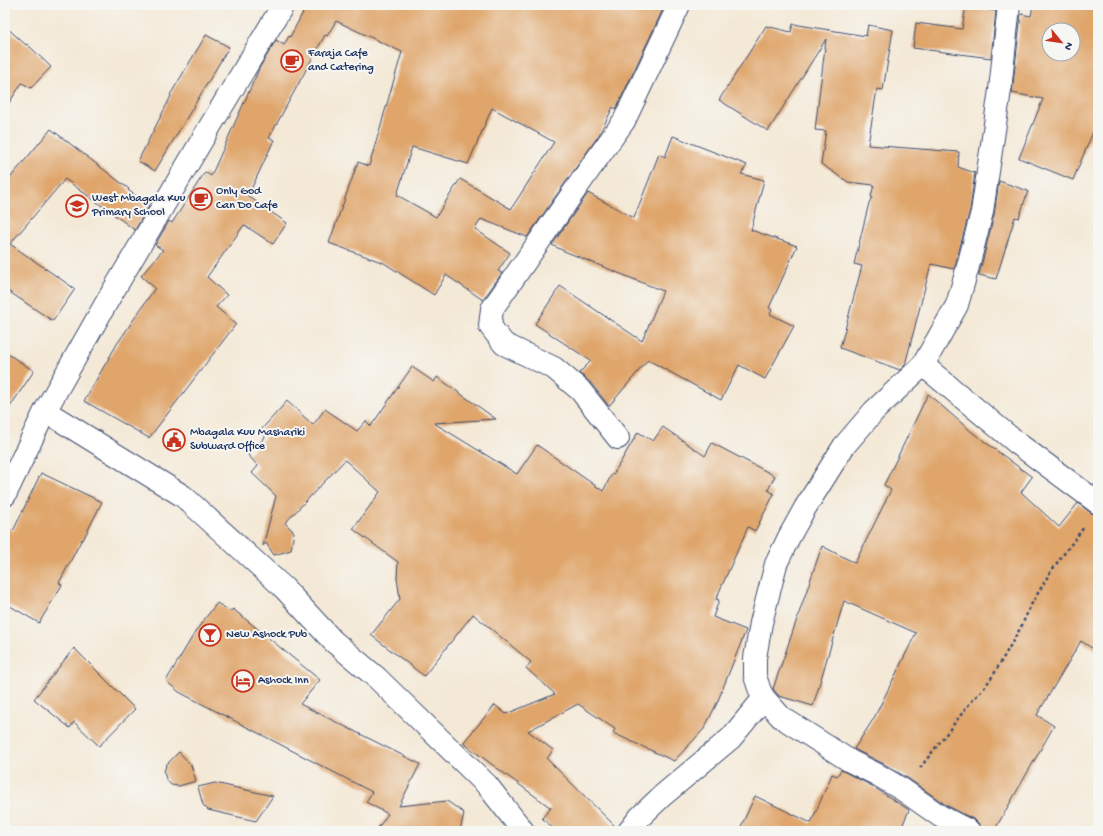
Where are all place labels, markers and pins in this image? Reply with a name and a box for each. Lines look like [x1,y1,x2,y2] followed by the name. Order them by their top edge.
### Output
[307,47,374,75] place label: Faraja Cafe and Catering
[279,48,305,74] cafe icon: Faraja Cafe and Catering
[216,185,278,213] place label: Only God Can Do Cafe
[188,186,214,212] cafe icon: Only God Can Do Cafe
[91,192,186,220] place label: West Mbagala Kuu Primary School
[64,193,90,219] school or university icon: West Mbagala Kuu Primary School
[190,426,305,454] place label: Mbagala Kuu Mashariki Subward Office
[161,427,187,453] public building icon: Mbagala Kuu Mashariki Subward Office
[197,622,223,648] bar icon: New Ashock Pub
[226,628,308,642] place label: New Ashock Pub
[230,668,256,694] hotel icon: Ashock Inn
[258,674,309,688] place label: Ashock Inn

